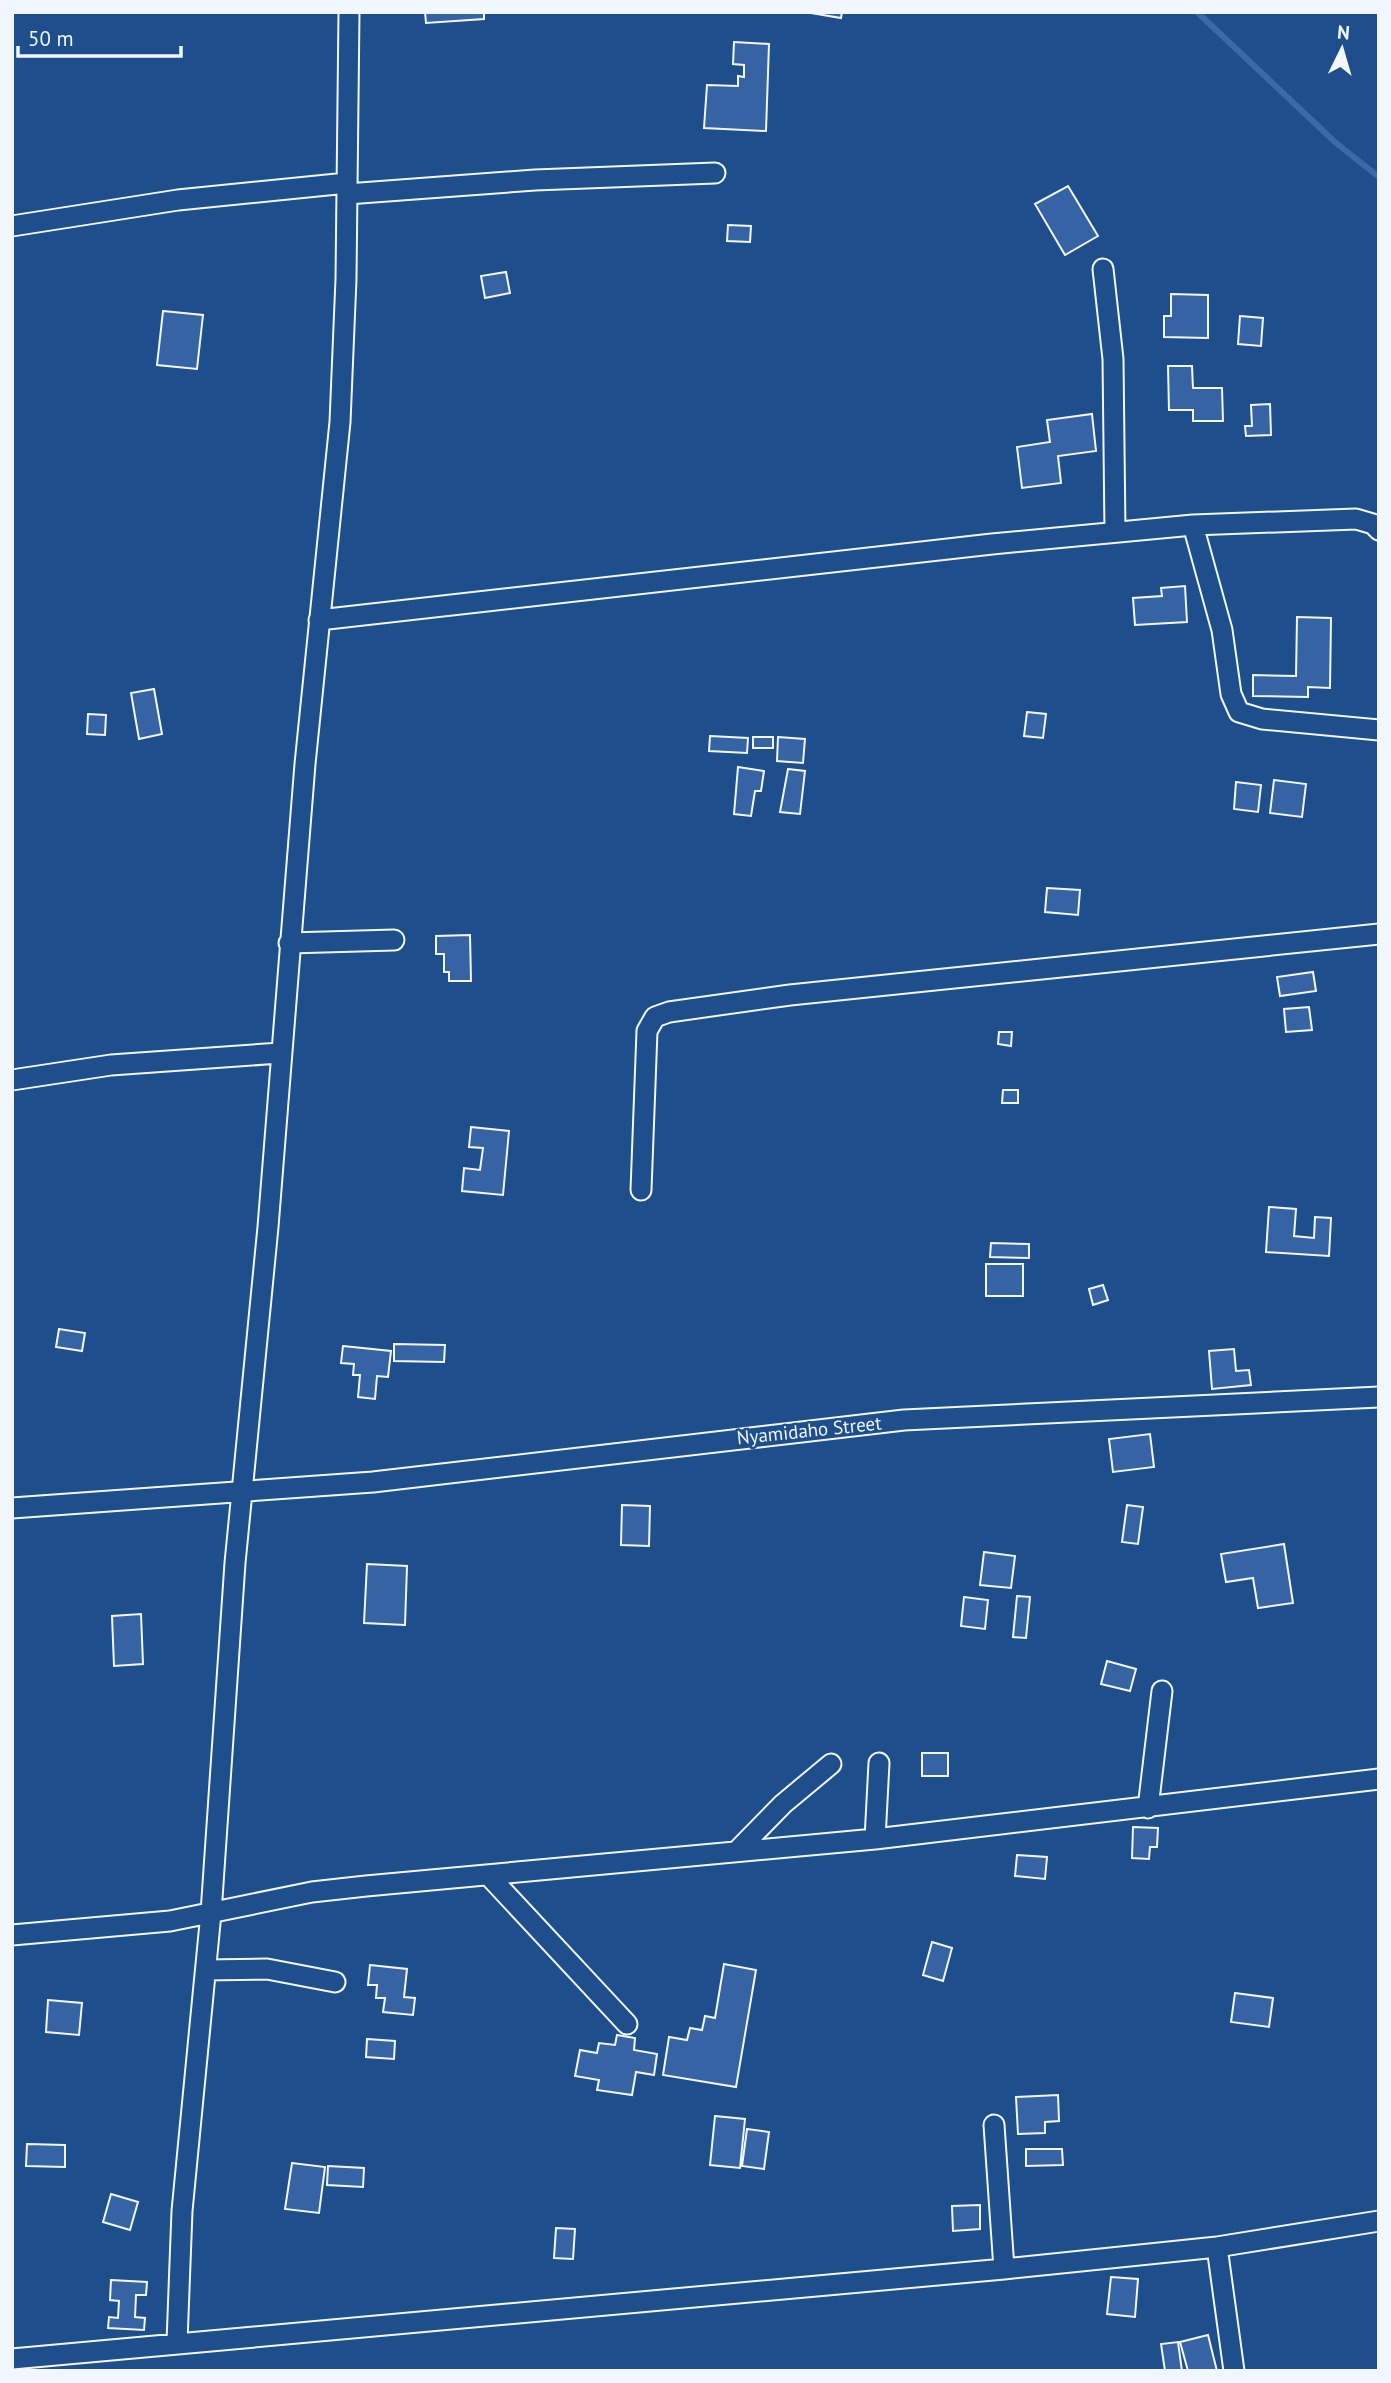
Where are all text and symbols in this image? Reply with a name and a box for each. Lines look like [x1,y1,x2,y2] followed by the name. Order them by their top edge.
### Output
[18,14,180,58] scale bar
[1307,14,1377,84] north arrow
[1336,20,1351,45] text: N
[28,25,74,52] text: 50 m
[735,1410,883,1450] street label: Nyamidaho Street

